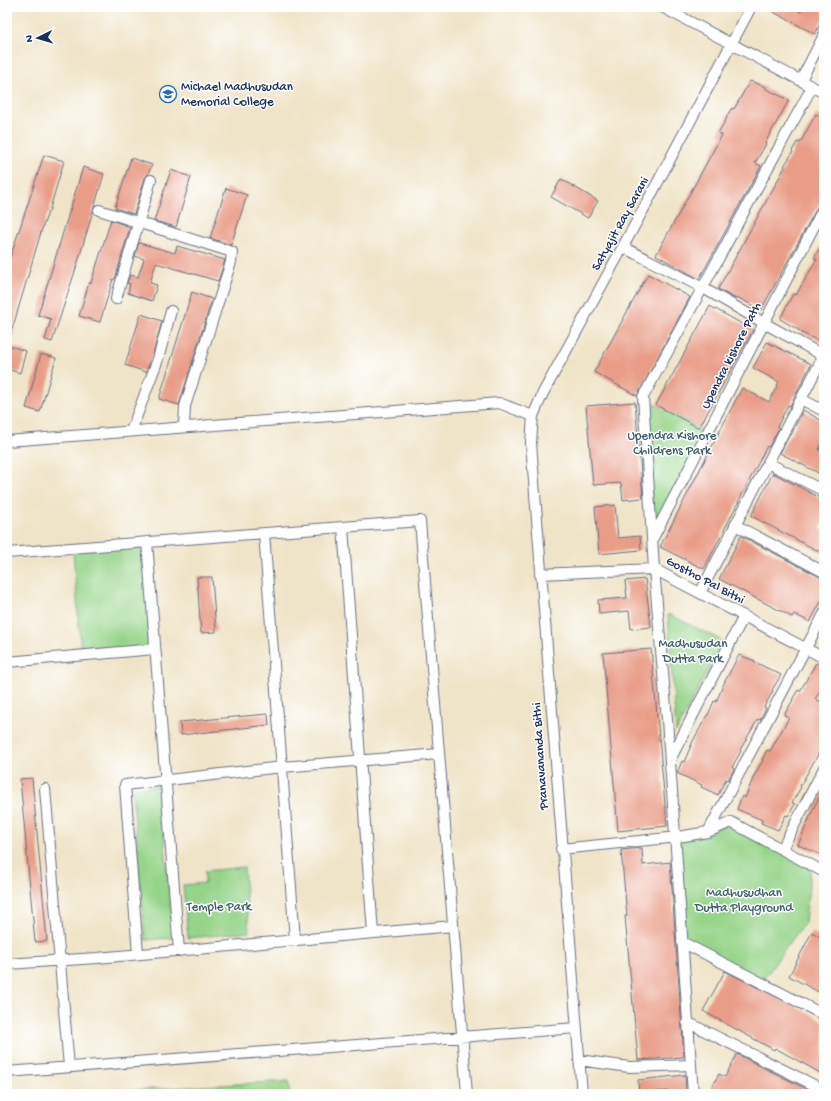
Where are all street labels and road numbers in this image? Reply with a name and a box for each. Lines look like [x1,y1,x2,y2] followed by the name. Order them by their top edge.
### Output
[589,174,653,273] street label: Satyajit Ray Sarani
[699,300,765,412] street label: Upendra kishore Path
[663,554,747,608] street label: Gostho Pal Bithi
[530,702,552,811] street label: Pranavananda Bithi

